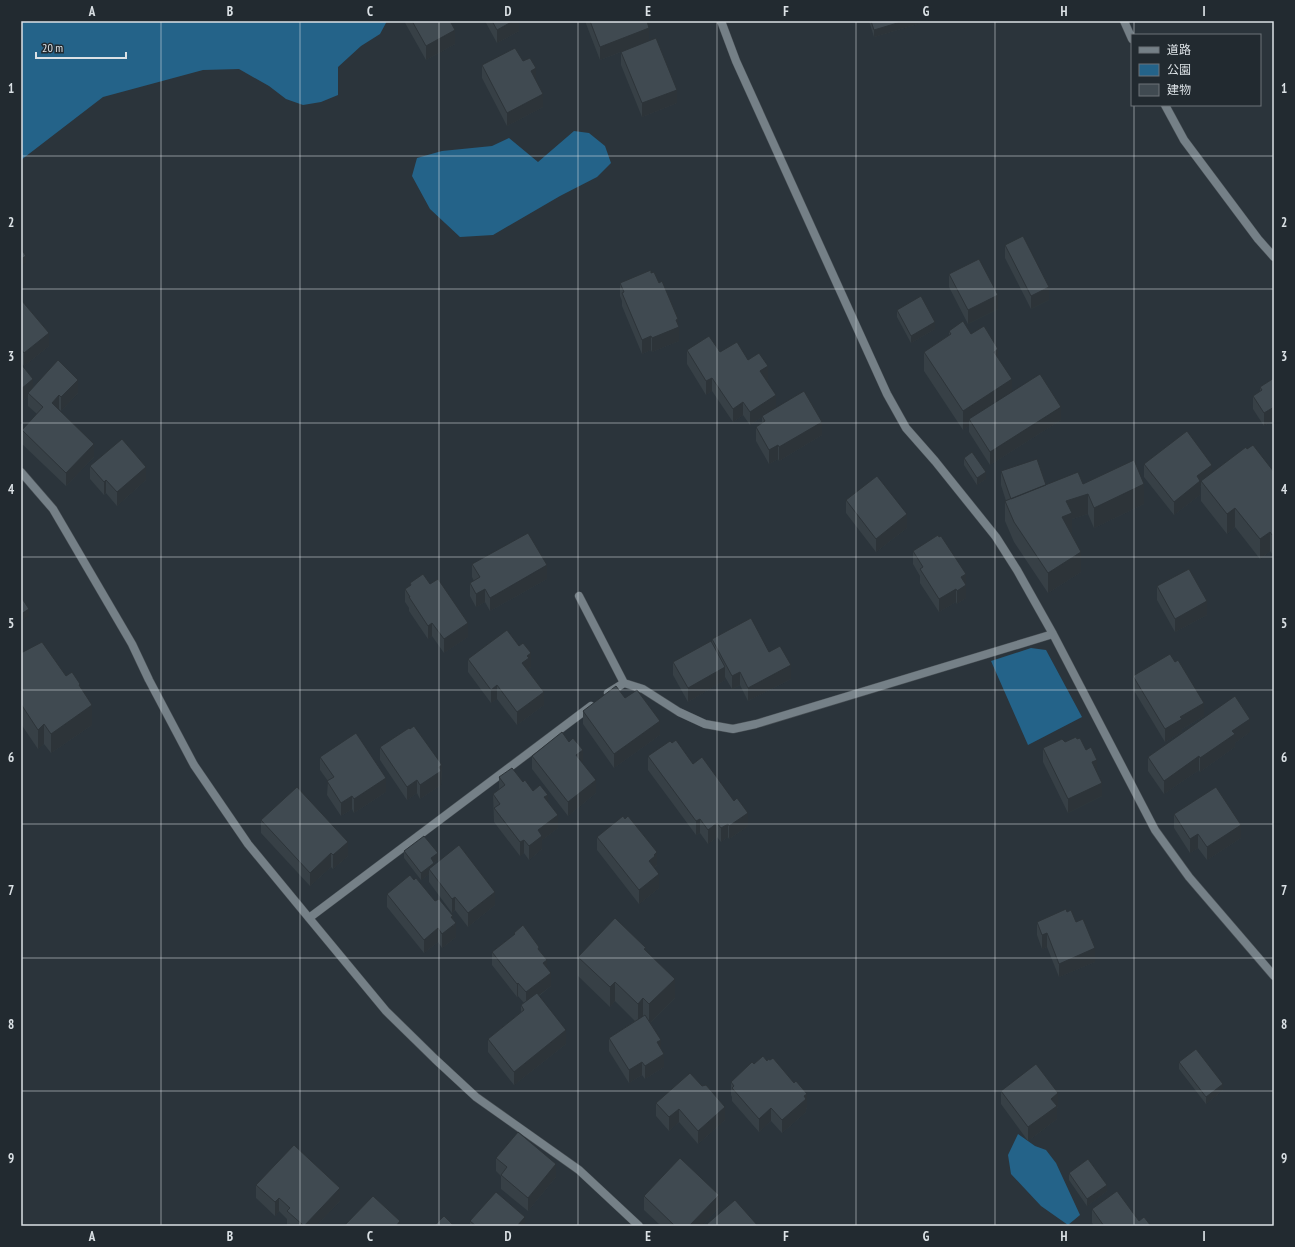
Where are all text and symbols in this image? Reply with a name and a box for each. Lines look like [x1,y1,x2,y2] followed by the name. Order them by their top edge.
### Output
[88,3,96,20] text: A
[227,3,233,20] text: B
[367,3,373,20] text: C
[505,3,512,20] text: D
[645,3,651,20] text: E
[783,3,789,20] text: F
[923,3,930,20] text: G
[1061,3,1068,20] text: H
[1202,3,1206,20] text: I
[36,34,126,60] scale bar
[1131,34,1261,106] legend
[42,40,63,55] text: 20 m
[1167,42,1191,57] text: 道路
[1167,62,1191,77] text: 公園
[8,80,14,97] text: 1
[1281,80,1287,97] text: 1
[1167,82,1191,97] text: 建物
[8,214,14,231] text: 2
[1281,214,1287,231] text: 2
[8,348,14,365] text: 3
[1281,348,1287,365] text: 3
[8,481,15,498] text: 4
[1281,481,1288,498] text: 4
[8,615,14,632] text: 5
[1281,615,1287,632] text: 5
[8,749,14,766] text: 6
[1281,749,1287,766] text: 6
[8,882,14,899] text: 7
[1281,882,1287,899] text: 7
[8,1016,14,1033] text: 8
[1281,1016,1287,1033] text: 8
[8,1150,14,1167] text: 9
[1281,1150,1287,1167] text: 9
[88,1228,96,1245] text: A
[227,1228,233,1245] text: B
[367,1228,373,1245] text: C
[505,1228,512,1245] text: D
[645,1228,651,1245] text: E
[783,1228,789,1245] text: F
[923,1228,930,1245] text: G
[1061,1228,1068,1245] text: H
[1202,1228,1206,1245] text: I

